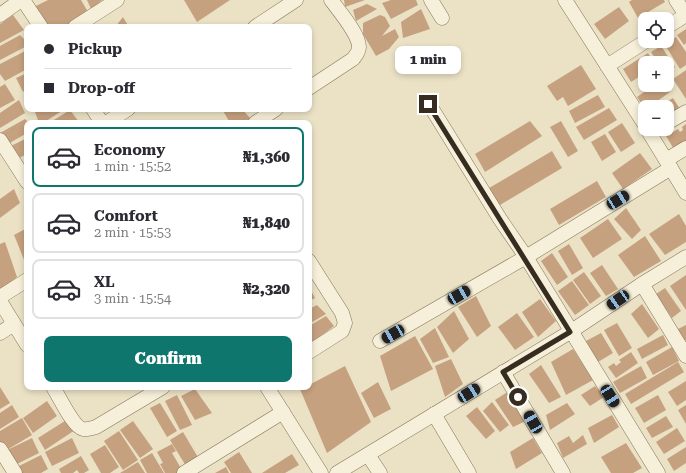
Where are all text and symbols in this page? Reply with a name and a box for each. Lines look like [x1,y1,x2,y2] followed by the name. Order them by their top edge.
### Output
[638,12,674,136] map controls
[638,12,674,48] button: locate
[68,40,122,58] text: Pickup
[395,46,461,74] callout: 1 min
[410,52,446,67] text: 1 min
[638,56,674,92] button: +
[68,79,135,97] text: Drop-off
[419,95,437,113] route end
[638,100,674,136] button: −
[46,139,82,175] icon: car
[94,141,165,159] text: Economy
[243,148,290,166] text: ₦1,360
[94,159,171,174] text: 1 min · 15:52
[605,189,631,211] car
[46,205,82,241] icon: car
[94,207,158,225] text: Comfort
[243,214,290,232] text: ₦1,840
[94,225,171,240] text: 2 min · 15:53
[46,271,82,307] icon: car
[94,273,115,291] text: XL
[243,280,290,298] text: ₦2,320
[446,284,472,306] car
[605,288,631,312] car
[94,291,171,306] text: 3 min · 15:54
[380,323,406,345] car
[44,336,292,382] button: Confirm
[456,382,482,404] car
[599,383,621,409] car
[509,388,527,406] route start
[522,409,544,435] car

